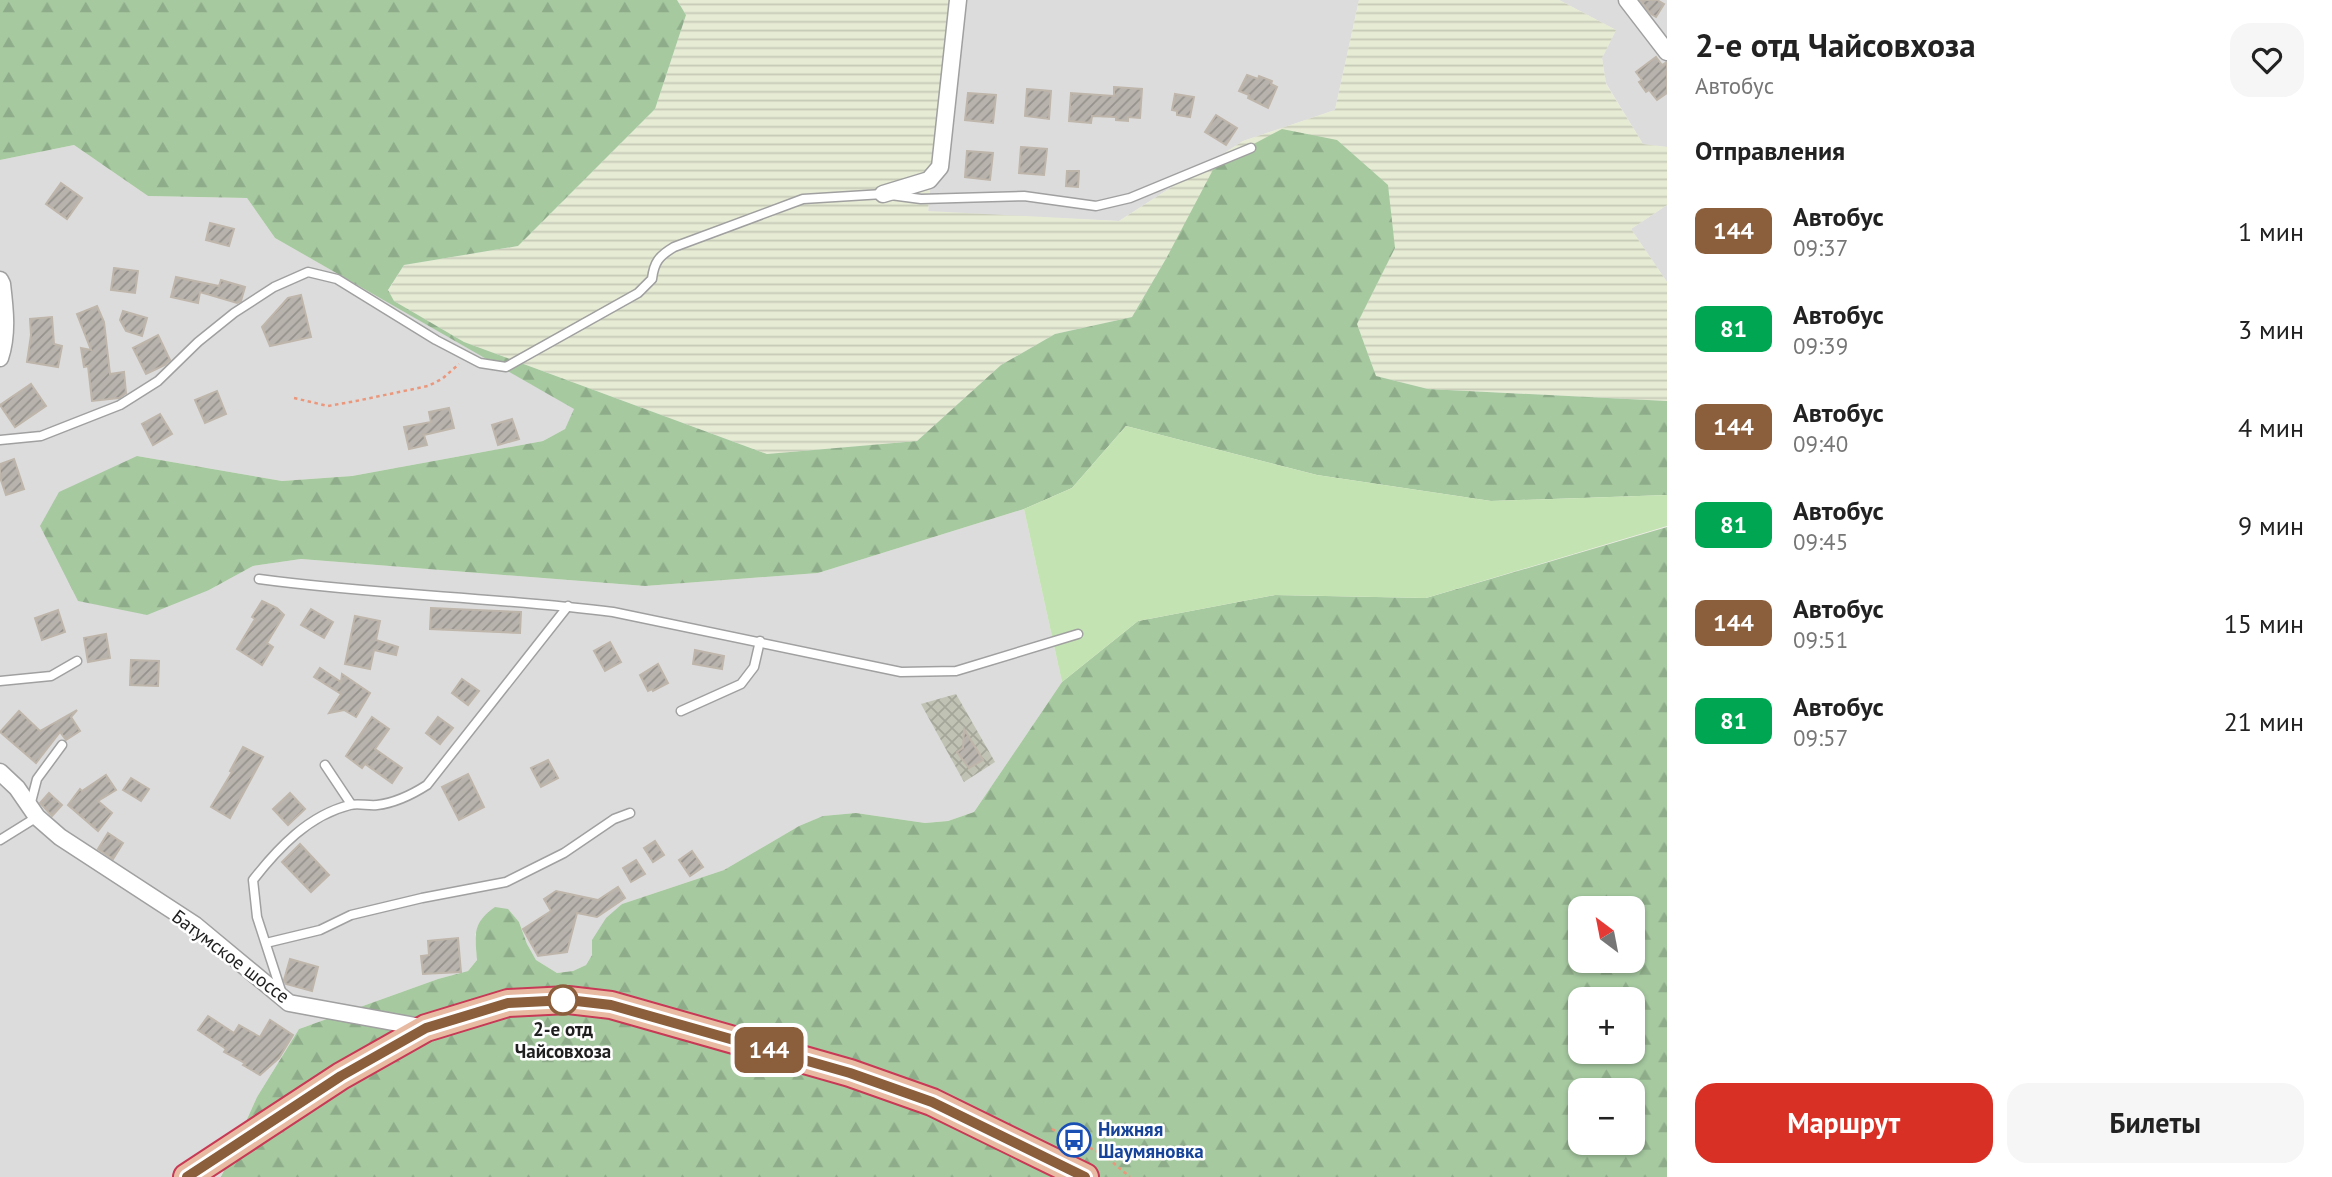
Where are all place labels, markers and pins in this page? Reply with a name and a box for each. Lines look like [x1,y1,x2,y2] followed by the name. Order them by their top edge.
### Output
[548,985,578,1015] marker: 2-е отд Чайсовхоза
[515,1017,611,1063] place label: 2-е отд Чайсовхоза
[1098,1117,1204,1163] place label: Нижняя Шаумяновка
[1055,1121,1093,1159] bus stop icon: Нижняя Шаумяновка

